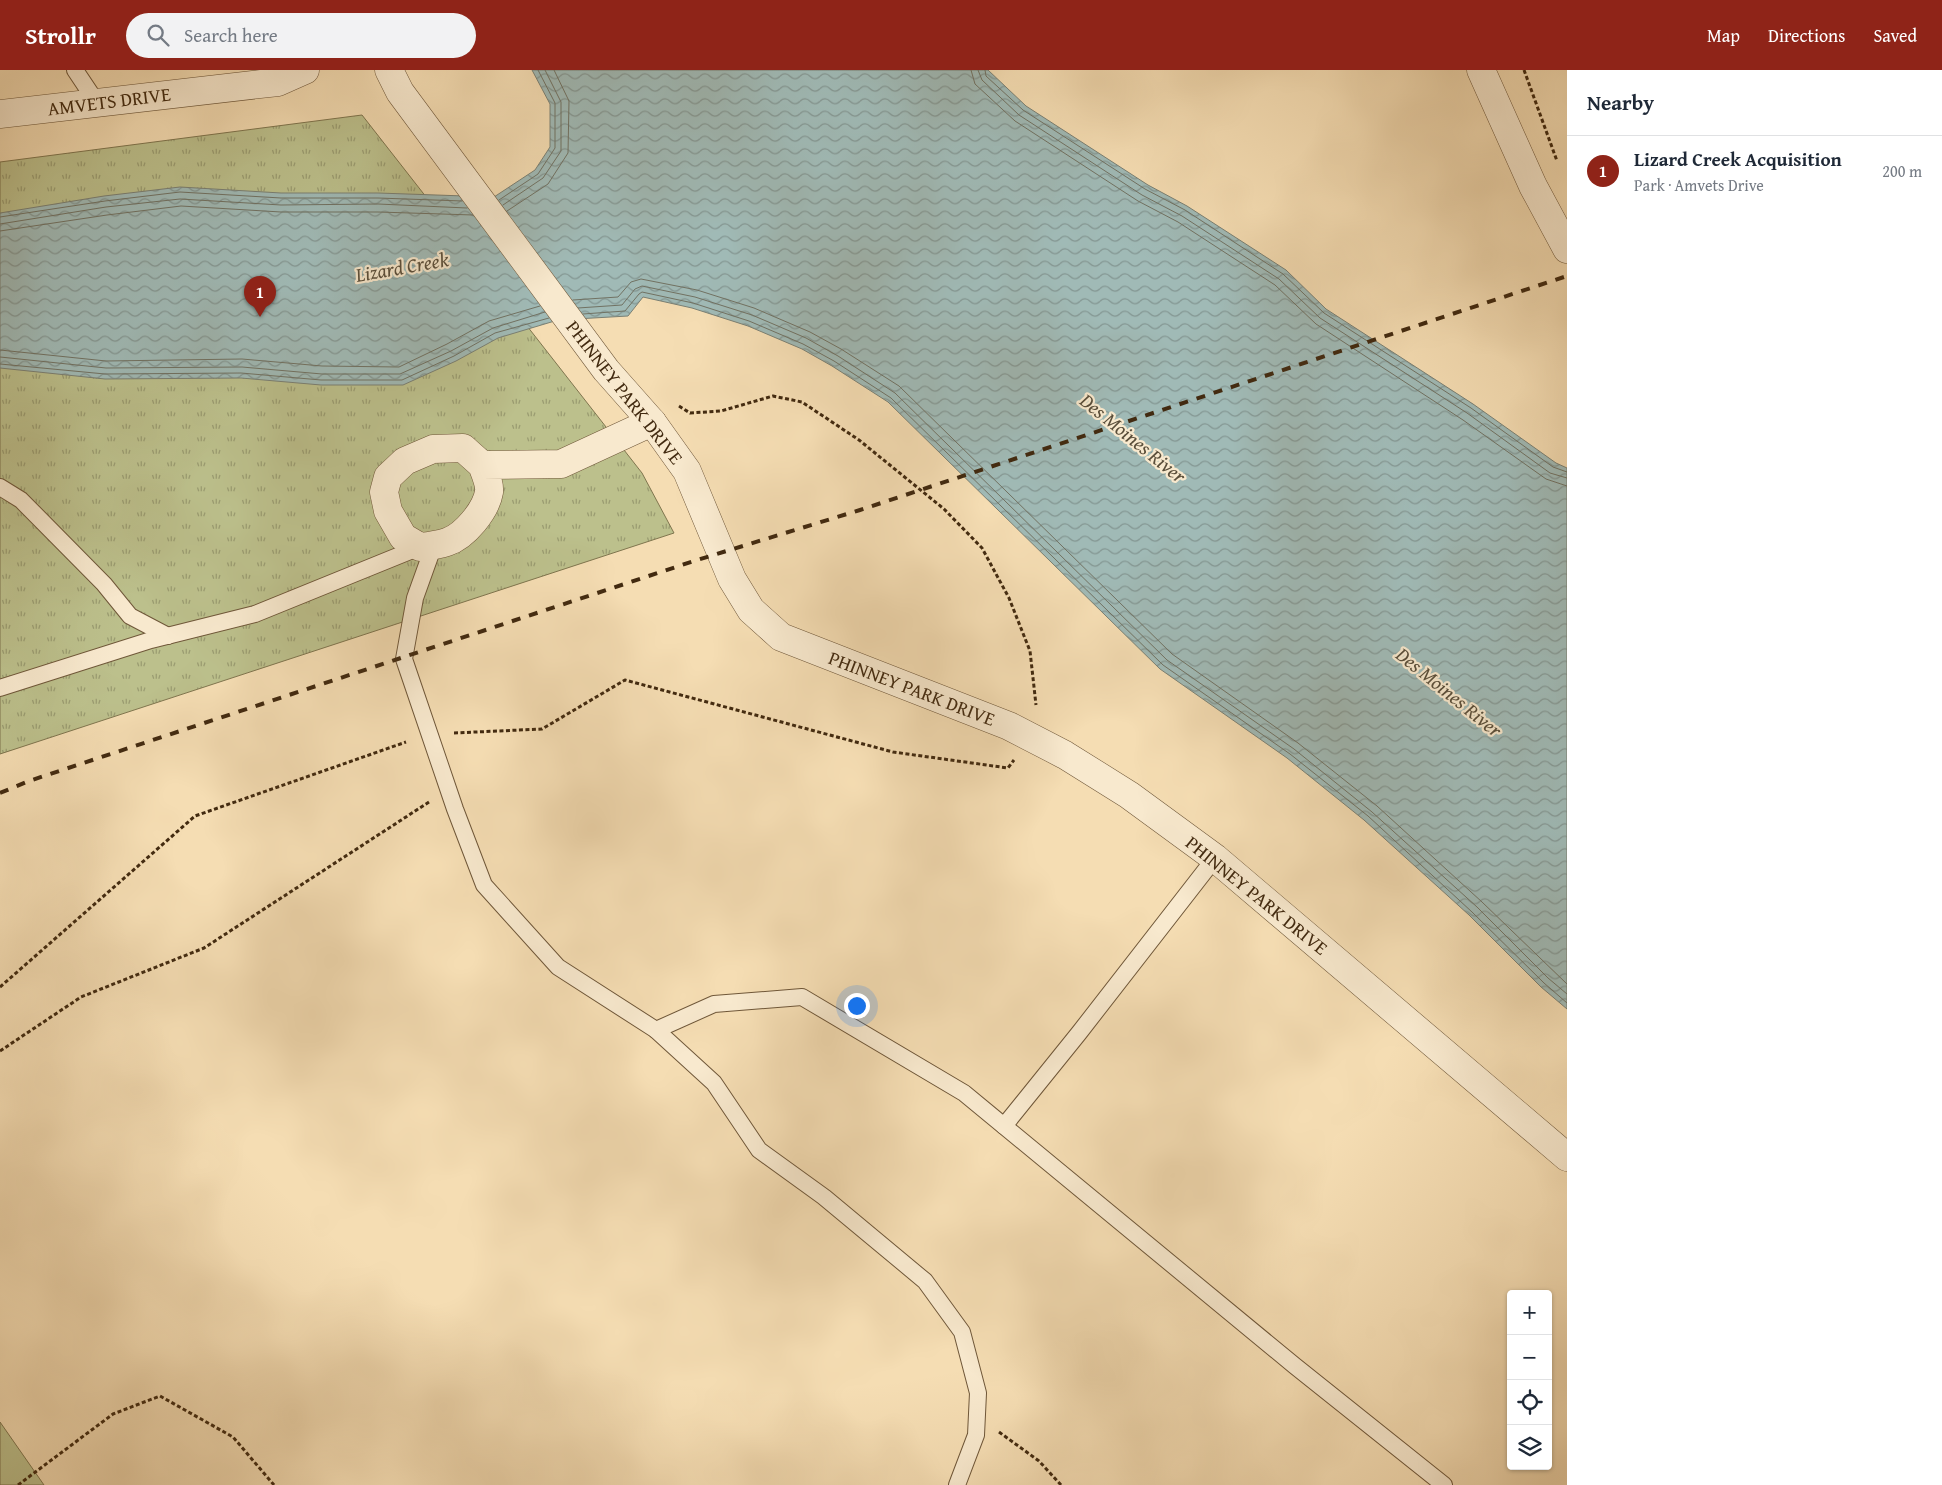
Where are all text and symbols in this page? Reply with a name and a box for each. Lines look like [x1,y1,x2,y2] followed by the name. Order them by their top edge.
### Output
[126,13,476,58] search box
[25,18,96,53] text: Strollr
[144,21,172,49] icon: search
[184,21,278,49] text: Search here
[1707,22,1740,49] text: Map
[1768,22,1845,49] text: Directions
[1873,22,1917,49] text: Saved
[46,80,172,122] street label: AMVETS DRIVE
[1587,87,1654,118] text: Nearby
[1634,145,1842,173] text: Lizard Creek Acquisition
[1599,159,1607,183] text: 1
[1882,159,1922,183] text: 200 m
[1634,173,1764,197] text: Park · Amvets Drive
[352,244,452,289] water label: Lizard Creek
[244,276,276,317] pin: 1
[560,314,690,470] street label: PHINNEY PARK DRIVE
[1073,385,1193,490] water label: Des Moines River
[1389,639,1509,744] water label: Des Moines River
[825,643,1000,733] street label: PHINNEY PARK DRIVE
[1180,829,1335,962] street label: PHINNEY PARK DRIVE
[844,993,870,1019] your location
[1507,1290,1552,1470] map controls
[1507,1290,1552,1335] button: +
[1507,1335,1552,1380] button: −
[1507,1380,1552,1425] button: locate
[1507,1425,1552,1470] button: layers

